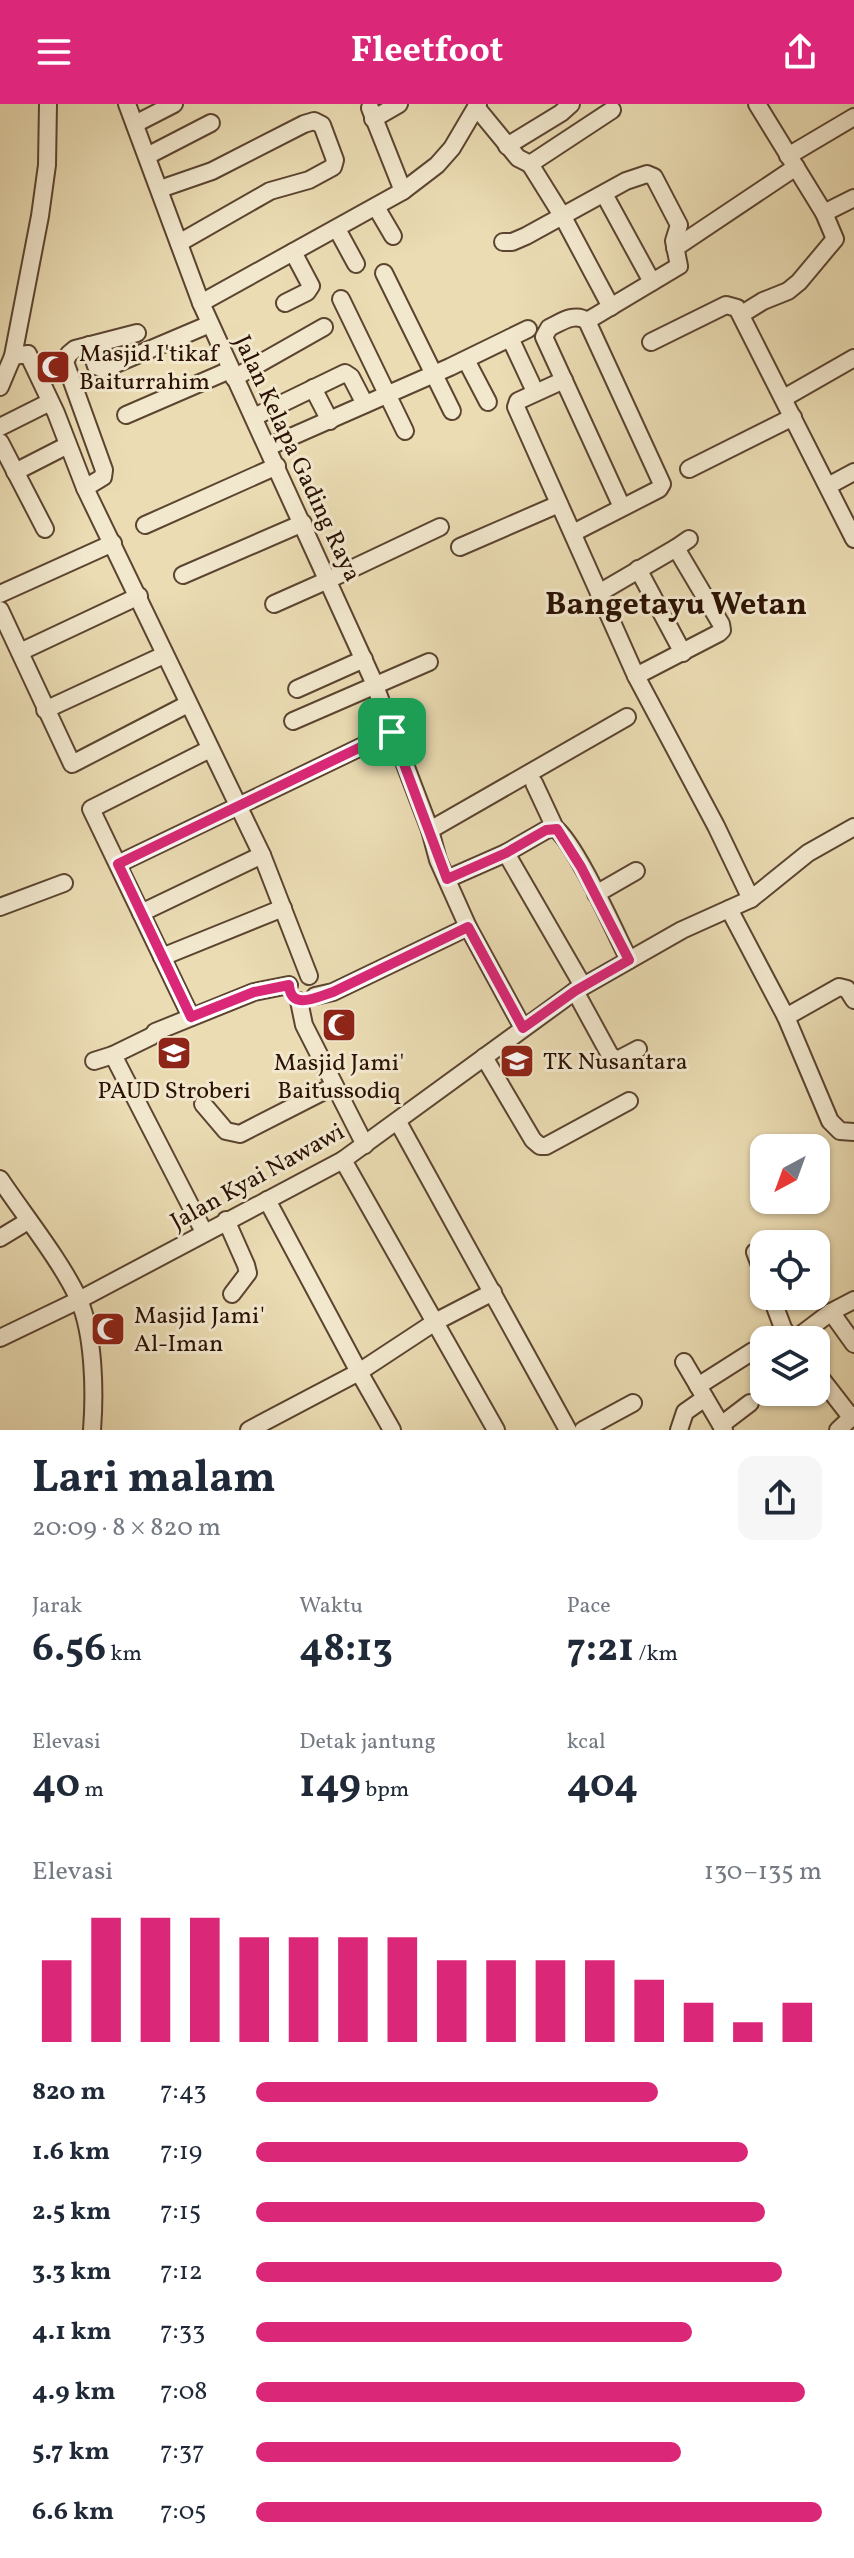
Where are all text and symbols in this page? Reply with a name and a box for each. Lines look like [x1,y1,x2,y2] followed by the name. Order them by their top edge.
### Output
[351,27,503,77] text: Fleetfoot
[32,30,76,74] icon: menu
[778,30,822,74] icon: share
[224,330,368,588] street label: Jalan Kelapa Gading Raya
[79,338,221,400] place label: Masjid I'tikaf Baiturrahim
[34,348,72,386] mosque icon: Masjid I'tikaf Baiturrahim
[545,584,807,628] district label: Bangetayu Wetan
[358,698,426,766] pin
[370,710,414,754] icon: arrive
[320,1006,358,1044] mosque icon: Masjid Jami' Baitussodiq
[155,1034,193,1072] school or university icon: PAUD Stroberi
[498,1042,536,1080] school or university icon: TK Nusantara
[543,1046,688,1080] place label: TK Nusantara
[274,1047,404,1109] place label: Masjid Jami' Baitussodiq
[97,1075,251,1109] place label: PAUD Stroberi
[165,1116,351,1240] street label: Jalan Kyai Nawawi
[750,1134,830,1214] north arrow
[750,1134,830,1406] map controls
[750,1230,830,1310] button: locate
[134,1300,265,1362] place label: Masjid Jami' Al-Iman
[89,1310,127,1348] mosque icon: Masjid Jami' Al-Iman
[750,1326,830,1406] button: layers
[32,1449,276,1510] text: Lari malam
[738,1456,822,1540] button: share
[32,1510,221,1546] text: 20:09 · 8 × 820 m
[32,1591,82,1622] text: Jarak
[299,1591,363,1622] text: Waktu
[567,1591,611,1622] text: Pace
[32,1622,106,1678] text: 6.56
[299,1622,393,1678] text: 48:13
[567,1622,634,1678] text: 7:21
[106,1639,142,1670] text: km
[634,1639,678,1670] text: /km
[32,1727,101,1758] text: Elevasi
[299,1727,436,1758] text: Detak jantung
[567,1727,606,1758] text: kcal
[32,1758,80,1814] text: 40
[299,1758,361,1814] text: 149
[567,1758,638,1814] text: 404
[80,1775,104,1806] text: m
[361,1775,409,1806] text: bpm
[32,1854,113,1890] text: Elevasi
[704,1854,822,1890] text: 130–135 m
[32,2074,106,2110] text: 820 m
[160,2074,207,2110] text: 7:43
[32,2134,110,2170] text: 1.6 km
[160,2134,202,2170] text: 7:19
[32,2194,111,2230] text: 2.5 km
[160,2194,201,2230] text: 7:15
[32,2254,112,2290] text: 3.3 km
[160,2254,203,2290] text: 7:12
[32,2314,112,2350] text: 4.1 km
[160,2314,205,2350] text: 7:33
[32,2374,116,2410] text: 4.9 km
[160,2374,208,2410] text: 7:08
[32,2434,110,2470] text: 5.7 km
[160,2434,205,2470] text: 7:37
[32,2494,114,2530] text: 6.6 km
[160,2494,207,2530] text: 7:05

